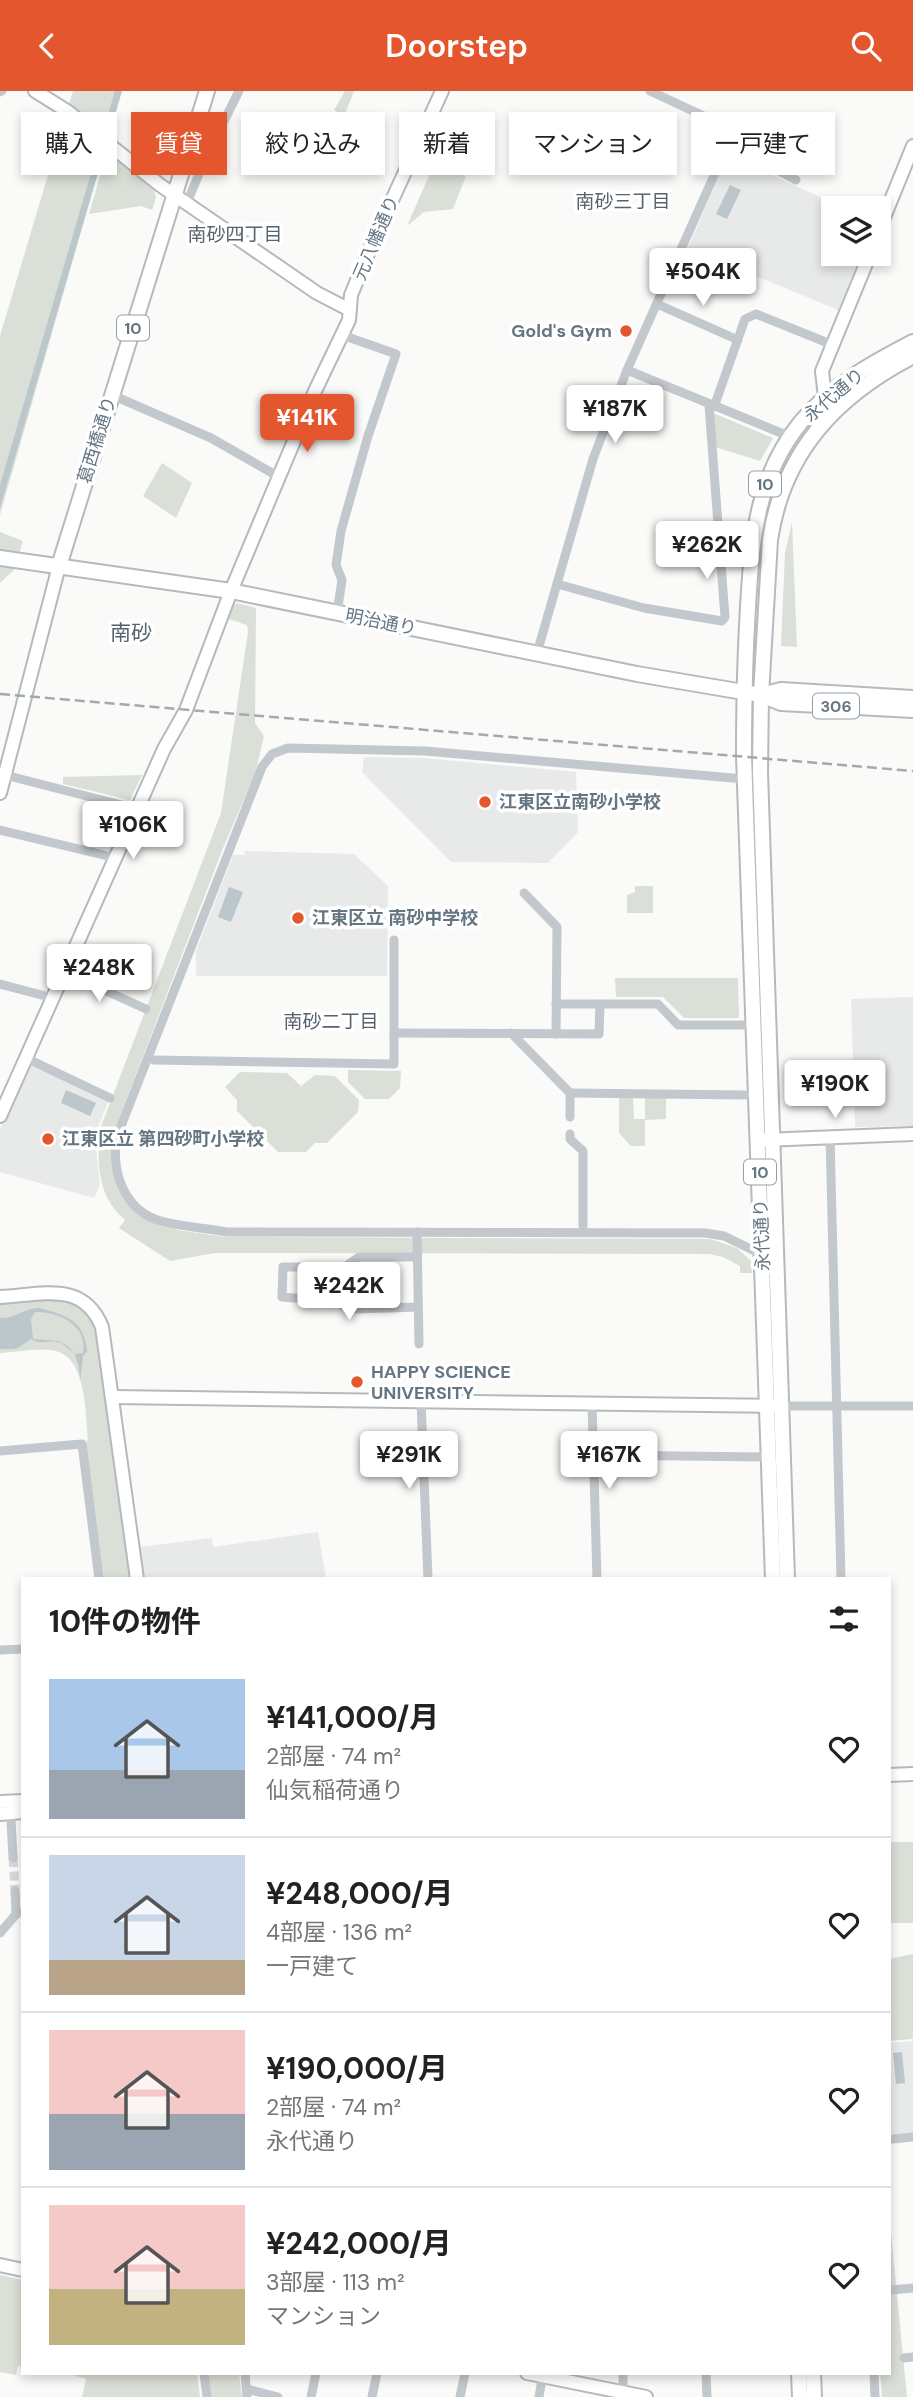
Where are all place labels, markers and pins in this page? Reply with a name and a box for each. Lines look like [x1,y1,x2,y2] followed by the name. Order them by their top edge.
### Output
[654,249,752,308] pin: ¥504K
[511,319,612,343] place label: Gold's Gym
[618,323,634,339] marker: Gold's Gym
[566,385,664,445] pin: ¥187K
[258,395,356,454] pin: ¥141K
[658,521,756,581] pin: ¥262K
[499,790,661,814] place label: 江東区立南砂小学校
[477,794,493,810] marker: 江東区立南砂小学校
[84,801,182,861] pin: ¥106K
[312,906,478,930] place label: 江東区立 南砂中学校
[290,910,306,926] marker: 江東区立 南砂中学校
[50,944,148,1004] pin: ¥248K
[786,1061,884,1120] pin: ¥190K
[62,1127,264,1151] place label: 江東区立 第四砂町小学校
[40,1131,56,1147] marker: 江東区立 第四砂町小学校
[300,1263,398,1322] pin: ¥242K
[371,1360,511,1405] place label: HAPPY SCIENCE UNIVERSITY
[349,1374,365,1390] marker: HAPPY SCIENCE UNIVERSITY
[360,1431,458,1491] pin: ¥291K
[560,1431,658,1491] pin: ¥167K

